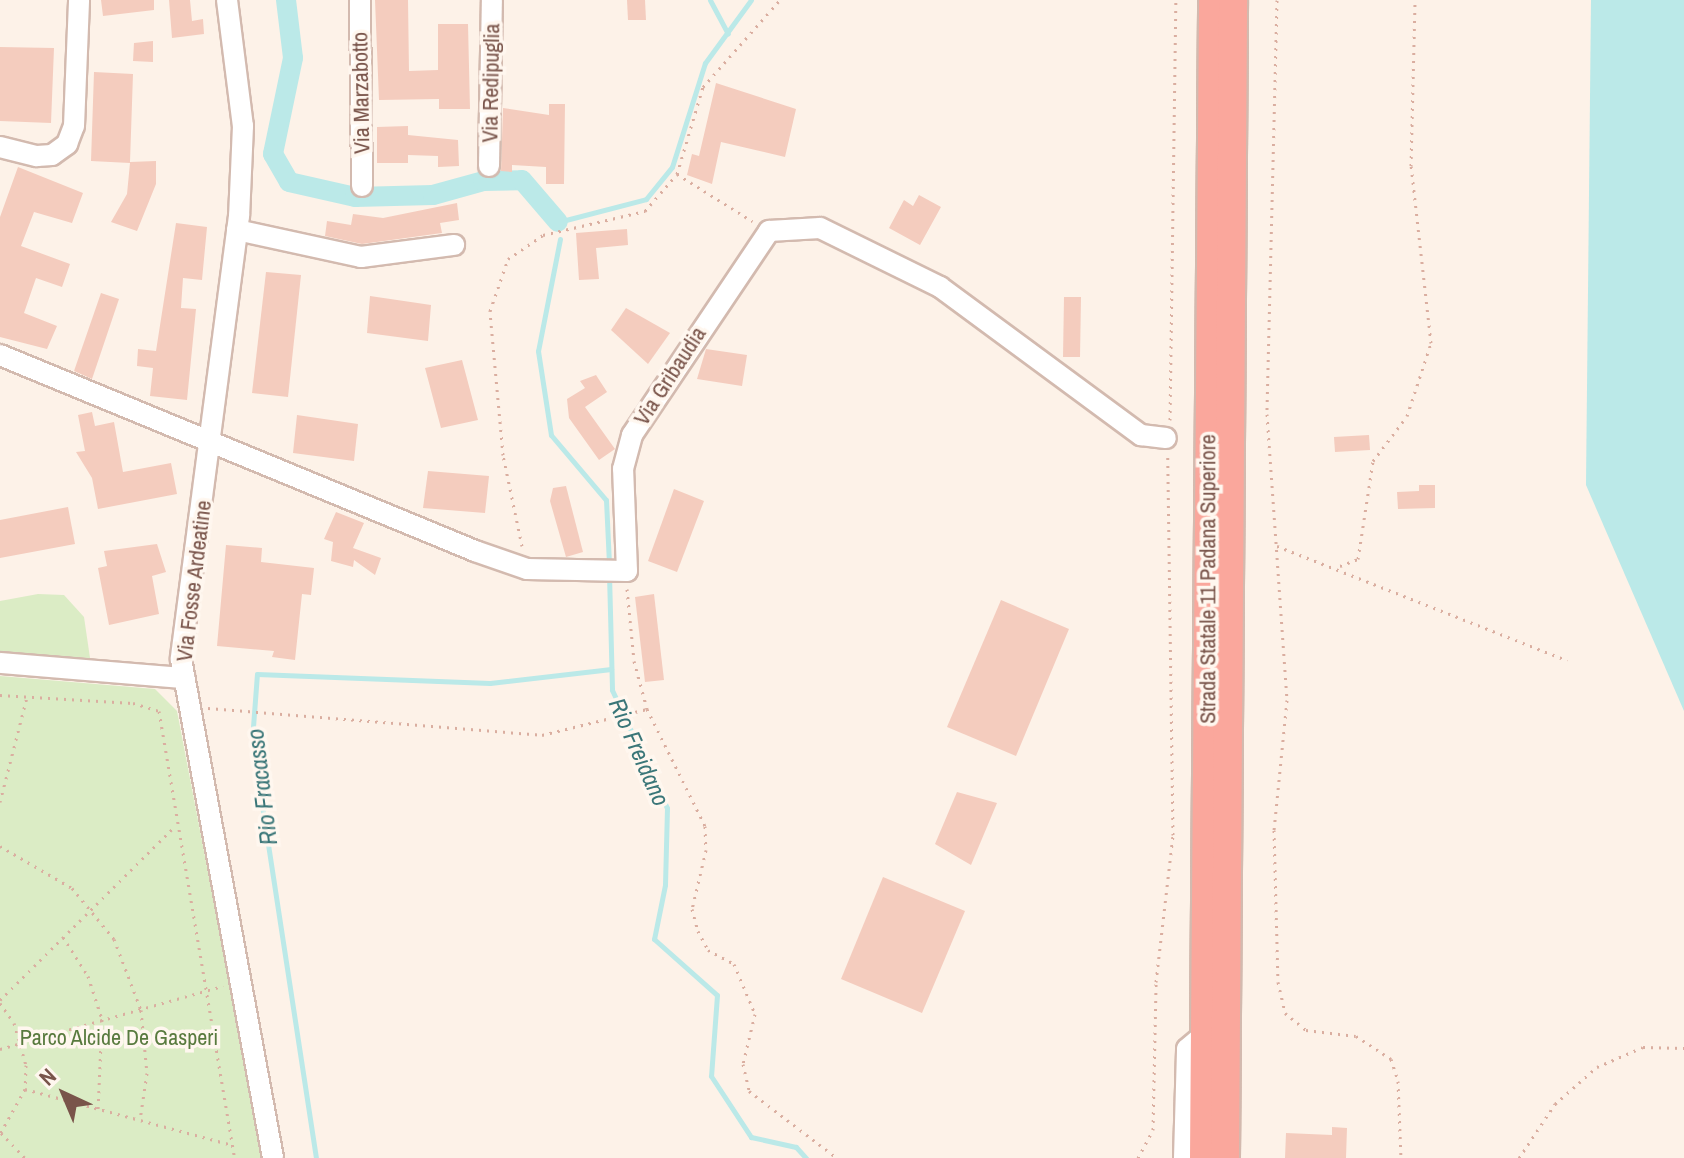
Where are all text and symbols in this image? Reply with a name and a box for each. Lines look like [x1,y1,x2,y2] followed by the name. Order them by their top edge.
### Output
[477,23,505,143] street label: Via Redipuglia
[347,32,375,154] street label: Via Marzabotto
[628,322,712,430] street label: Via Gribaudia
[1195,434,1221,724] street label: Strada Statale 11 Padana Superiore
[171,498,217,664] street label: Via Fosse Ardeatine
[602,694,676,810] water label: Rio Freidano
[241,727,283,847] water label: Rio Fracasso
[19,1025,219,1051] park label: Parco Alcide De Gasperi
[24,1054,104,1134] north arrow
[32,1061,62,1092] text: N

